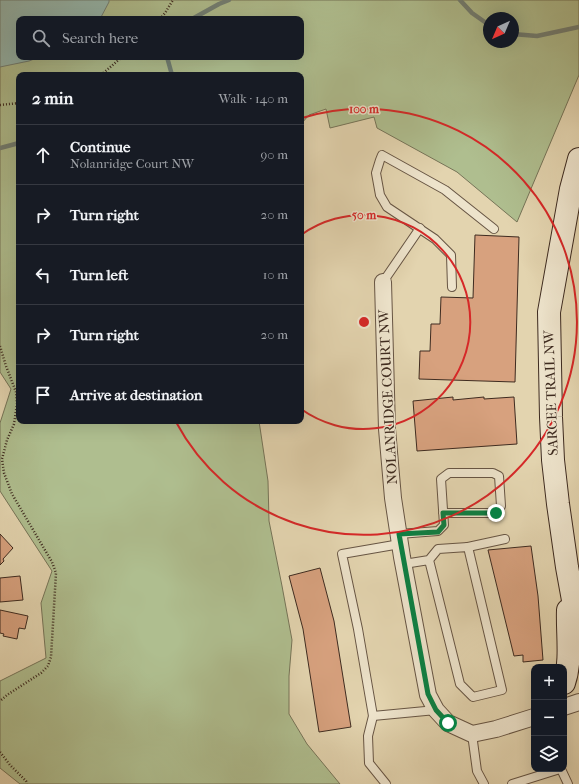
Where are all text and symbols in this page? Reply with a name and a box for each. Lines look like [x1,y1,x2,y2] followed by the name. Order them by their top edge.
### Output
[483,12,519,48] north arrow
[16,16,304,60] search box
[30,27,52,49] icon: search
[62,29,138,47] text: Search here
[32,88,73,108] text: 2 min
[219,91,288,106] text: Walk · 140 m
[349,102,380,116] text: 100 m
[70,138,130,156] text: Continue
[32,144,54,166] icon: ahead
[260,147,288,162] text: 90 m
[70,156,194,171] text: Nolanridge Court NW
[32,204,54,226] icon: right
[70,206,139,224] text: Turn right
[261,207,288,222] text: 20 m
[352,208,377,222] text: 50 m
[32,264,54,286] icon: left
[70,266,128,284] text: Turn left
[263,267,288,282] text: 10 m
[375,308,401,485] street label: NOLANRIDGE COURT NW
[357,315,371,329] centre of rings
[32,324,54,346] icon: right
[70,326,139,344] text: Turn right
[261,327,288,342] text: 20 m
[540,329,562,456] street label: SARCEE TRAIL NW
[32,384,54,406] icon: arrive
[70,386,202,404] text: Arrive at destination
[487,504,505,522] route end
[531,664,567,772] map controls
[531,664,567,700] button: +
[531,700,567,736] button: −
[439,714,457,732] route start
[531,736,567,772] button: layers

